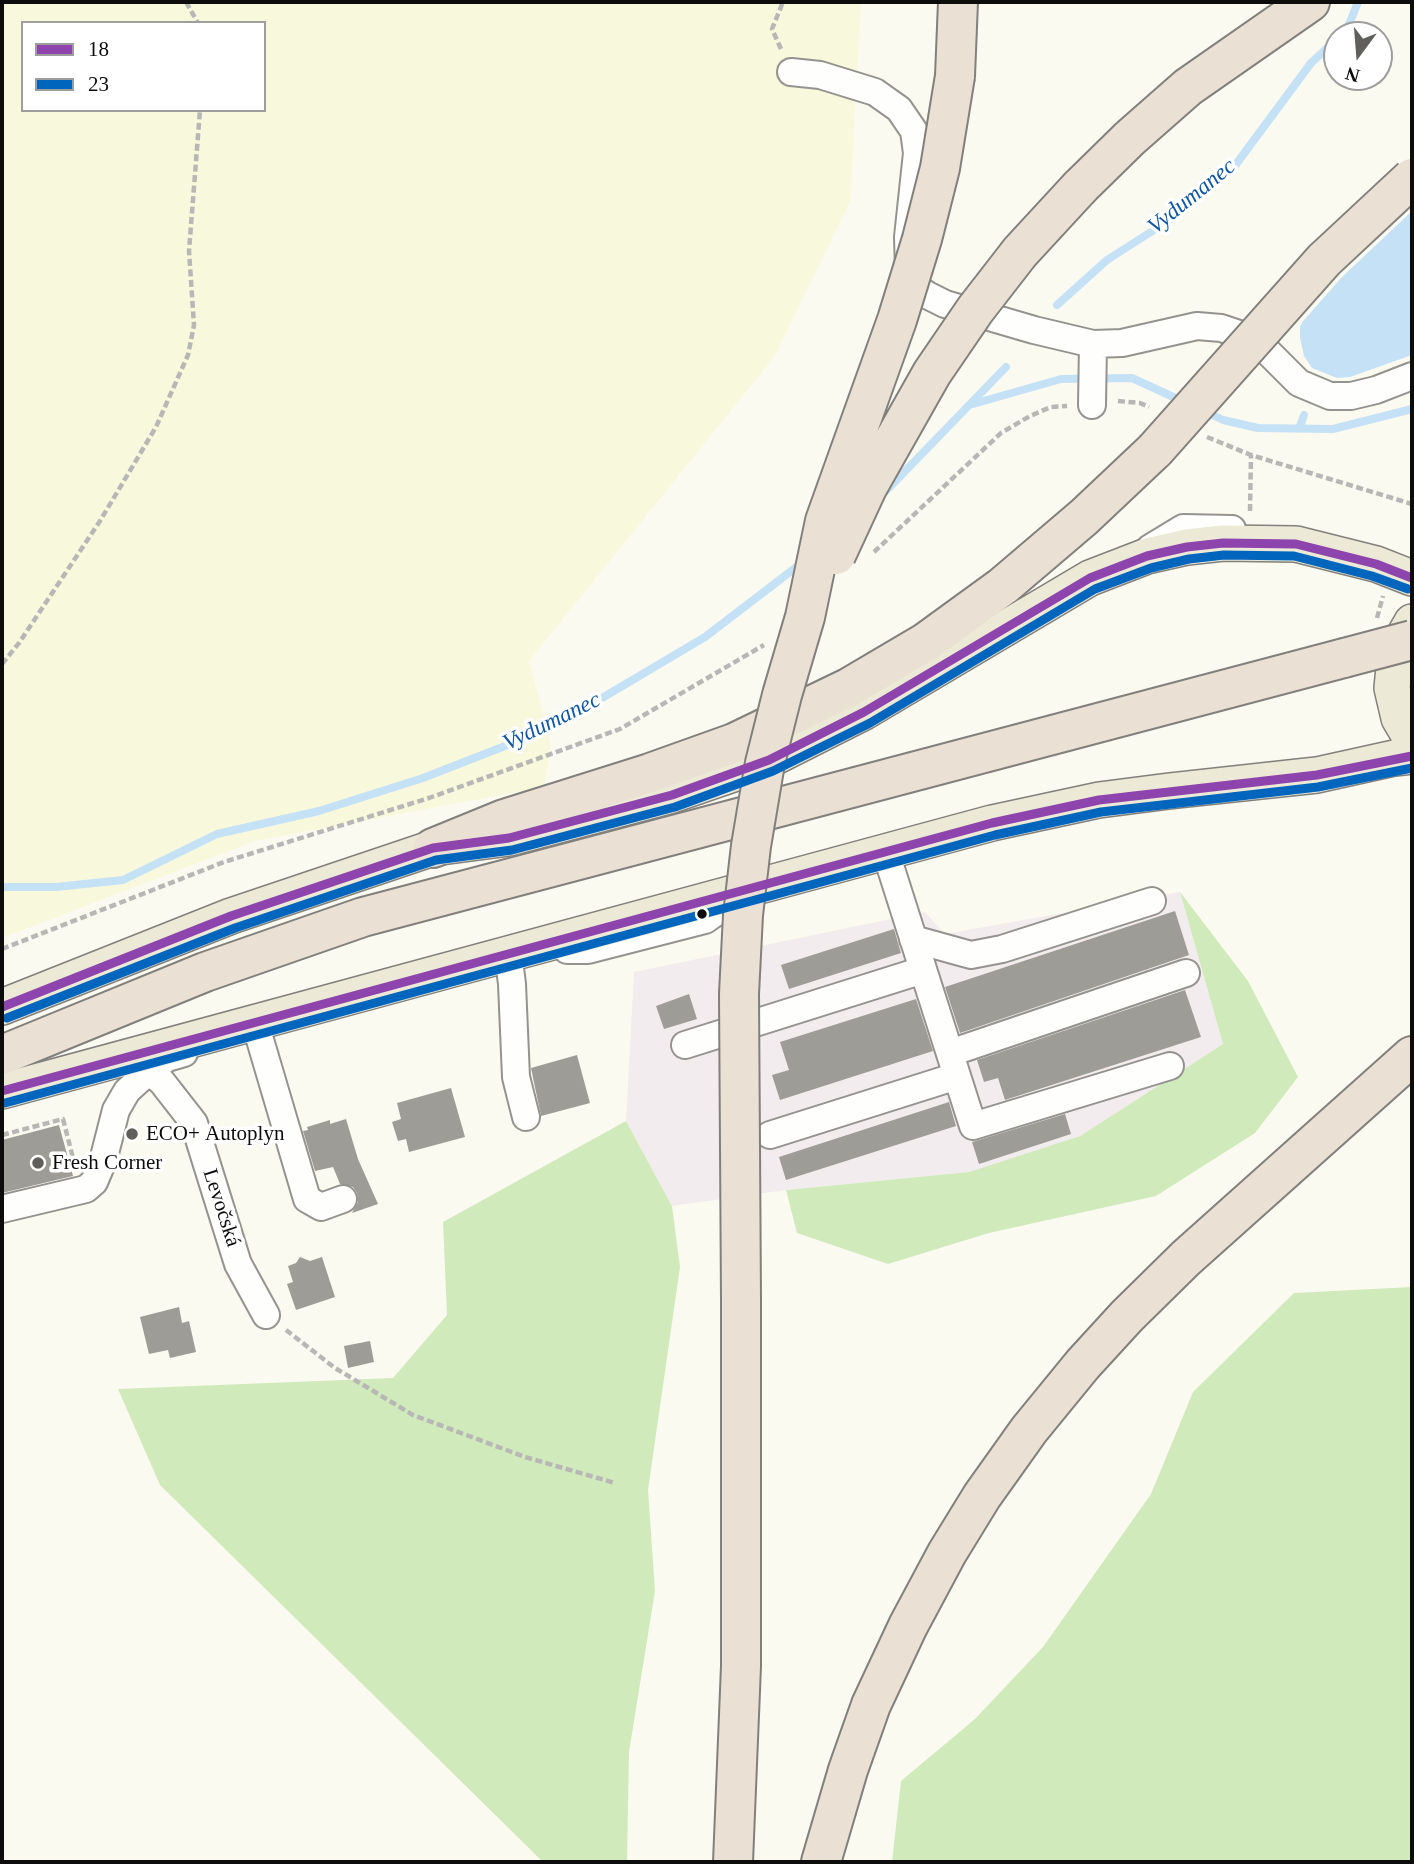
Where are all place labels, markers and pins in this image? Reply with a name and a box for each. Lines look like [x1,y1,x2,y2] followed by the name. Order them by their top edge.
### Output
[695,907,709,921] unlabelled marker
[146,1121,284,1147] place label: ECO+ Autoplyn
[124,1126,140,1142] marker: ECO+ Autoplyn
[52,1150,162,1176] place label: Fresh Corner
[30,1155,46,1171] marker: Fresh Corner

